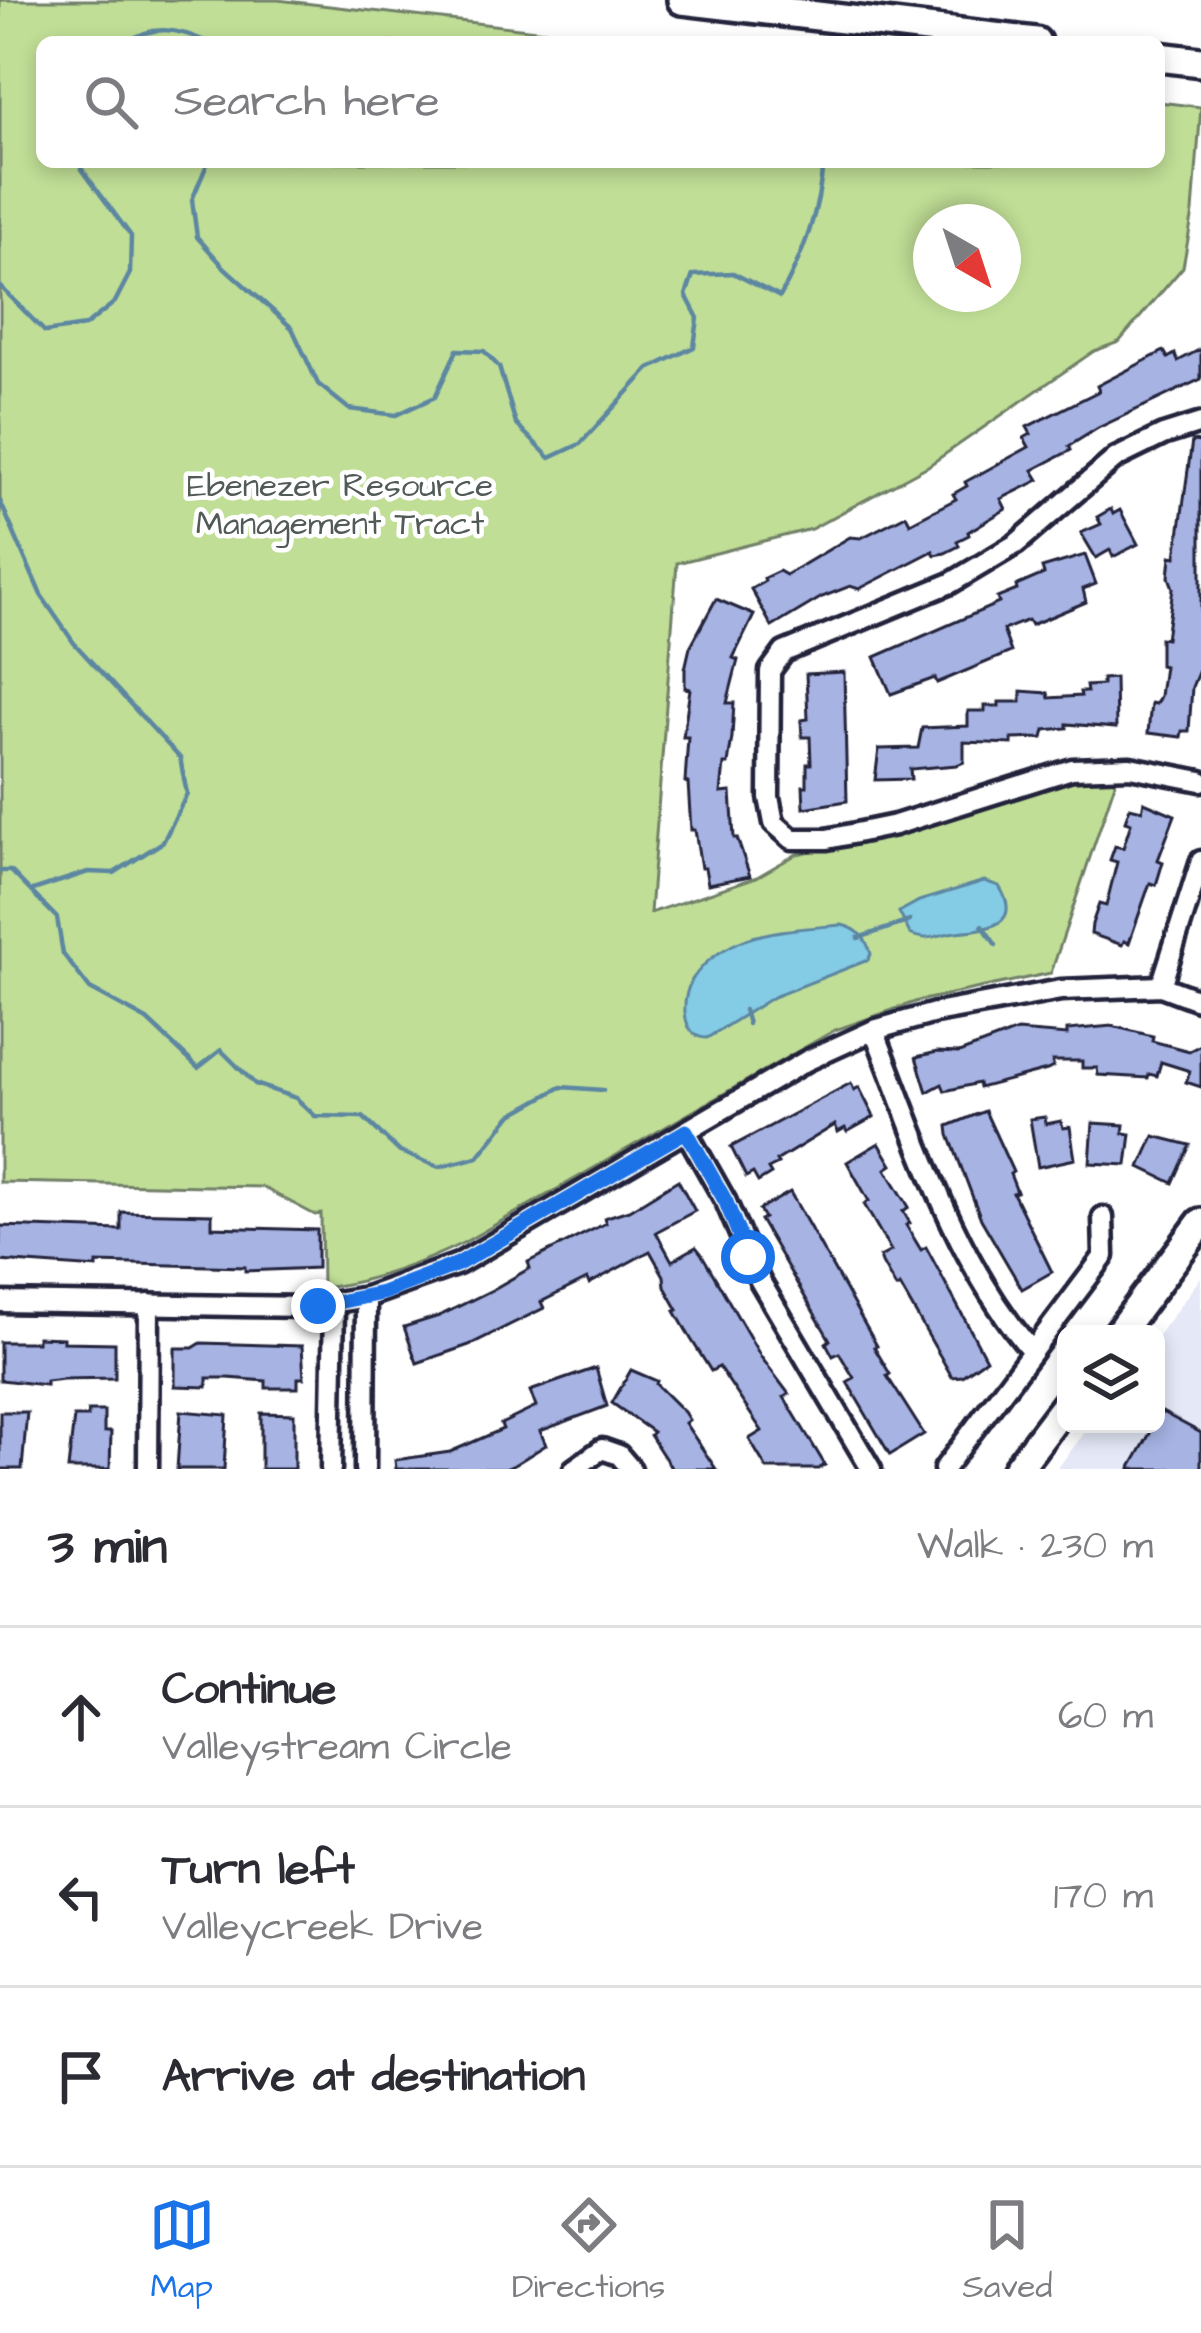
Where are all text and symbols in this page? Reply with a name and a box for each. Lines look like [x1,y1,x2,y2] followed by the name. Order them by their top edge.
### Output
[36,36,1165,168] search box
[78,69,144,135] icon: search
[174,71,440,133] text: Search here
[913,204,1021,312] north arrow
[187,463,493,549] park label: Ebenezer Resource Management Tract
[721,1230,775,1284] route start
[291,1279,345,1333] route end
[1057,1325,1165,1433] map controls
[1057,1325,1165,1433] button: layers
[48,1512,167,1583] text: 3 min
[917,1520,1153,1574] text: Walk · 230 m
[162,1659,336,1721] text: Continue
[48,1684,114,1750] icon: ahead
[1058,1690,1153,1744] text: 60 m
[162,1721,512,1775] text: Valleystream Circle
[162,1839,355,1901] text: Turn left
[48,1864,114,1930] icon: left
[1053,1870,1153,1924] text: 170 m
[162,1901,483,1955] text: Valleycreek Drive
[48,2044,114,2110] icon: arrive
[162,2046,585,2108] text: Arrive at destination
[149,2192,215,2310] tab: Map
[512,2192,665,2310] tab: Directions
[962,2192,1052,2310] tab: Saved

